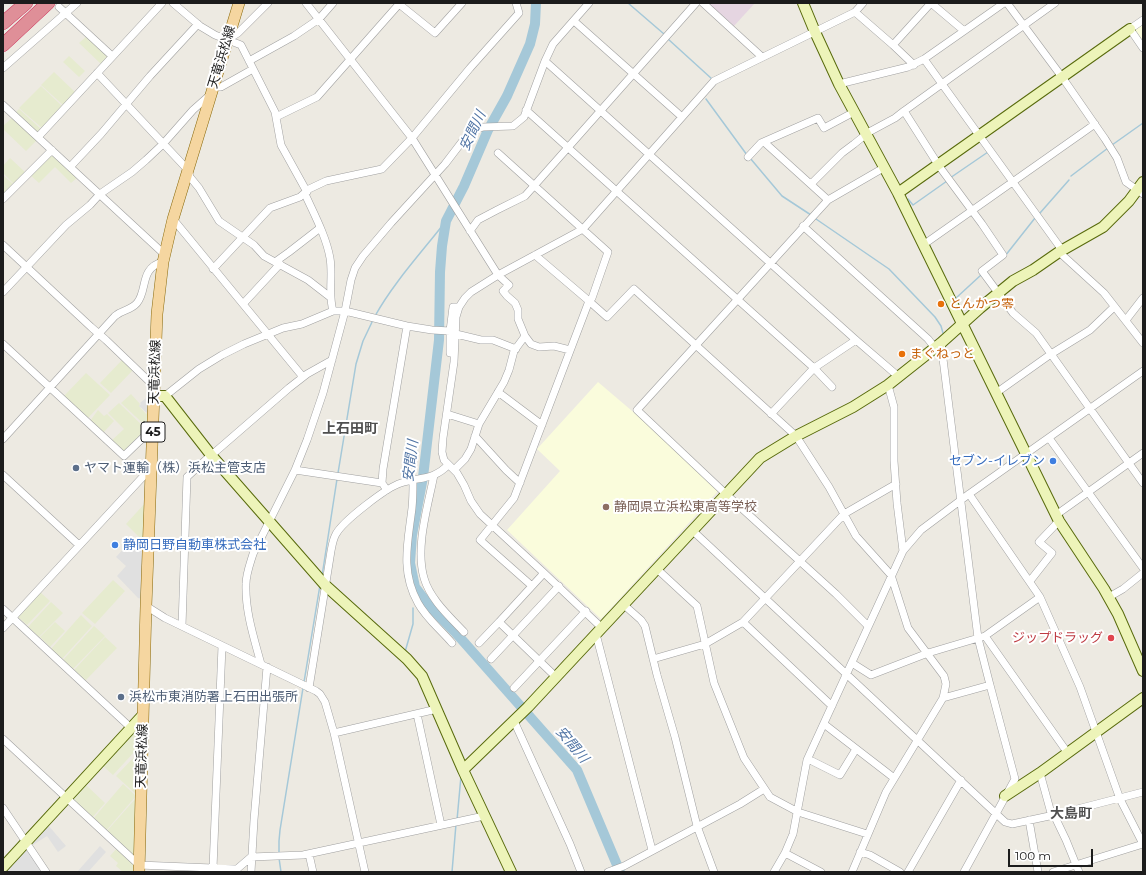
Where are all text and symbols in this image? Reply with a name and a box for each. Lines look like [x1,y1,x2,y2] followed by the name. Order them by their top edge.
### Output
[205,24,239,90] street label: 天竜浜松線
[457,108,489,154] water label: 安間川
[949,296,1014,312] place label: とんかつ零
[936,299,946,309] marker: とんかつ零
[146,339,164,405] street label: 天竜浜松線
[910,346,975,362] place label: まぐねっと
[897,349,907,359] marker: まぐねっと
[322,421,378,437] district label: 上石田町
[141,422,165,442] road number: 45
[400,439,422,483] water label: 安間川
[949,453,1045,469] place label: セブン-イレブン
[1048,456,1058,466] marker: セブン-イレブン
[84,460,266,476] place label: ヤマト運輸（株）浜松主管支店
[71,463,81,473] marker: ヤマト運輸（株）浜松主管支店
[614,499,757,515] place label: 静岡県立浜松東高等学校
[601,502,611,512] marker: 静岡県立浜松東高等学校
[123,537,266,553] place label: 静岡日野自動車株式会社
[110,540,120,550] marker: 静岡日野自動車株式会社
[1012,630,1103,646] place label: ジップドラッグ
[1106,633,1116,643] marker: ジップドラッグ
[129,689,298,705] place label: 浜松市東消防署上石田出張所
[116,692,126,702] marker: 浜松市東消防署上石田出張所
[133,723,151,789] street label: 天竜浜松線
[552,724,592,766] water label: 安間川
[1050,806,1092,822] district label: 大島町
[1010,841,1095,867] scale bar
[1015,848,1051,863] text: 100 m

